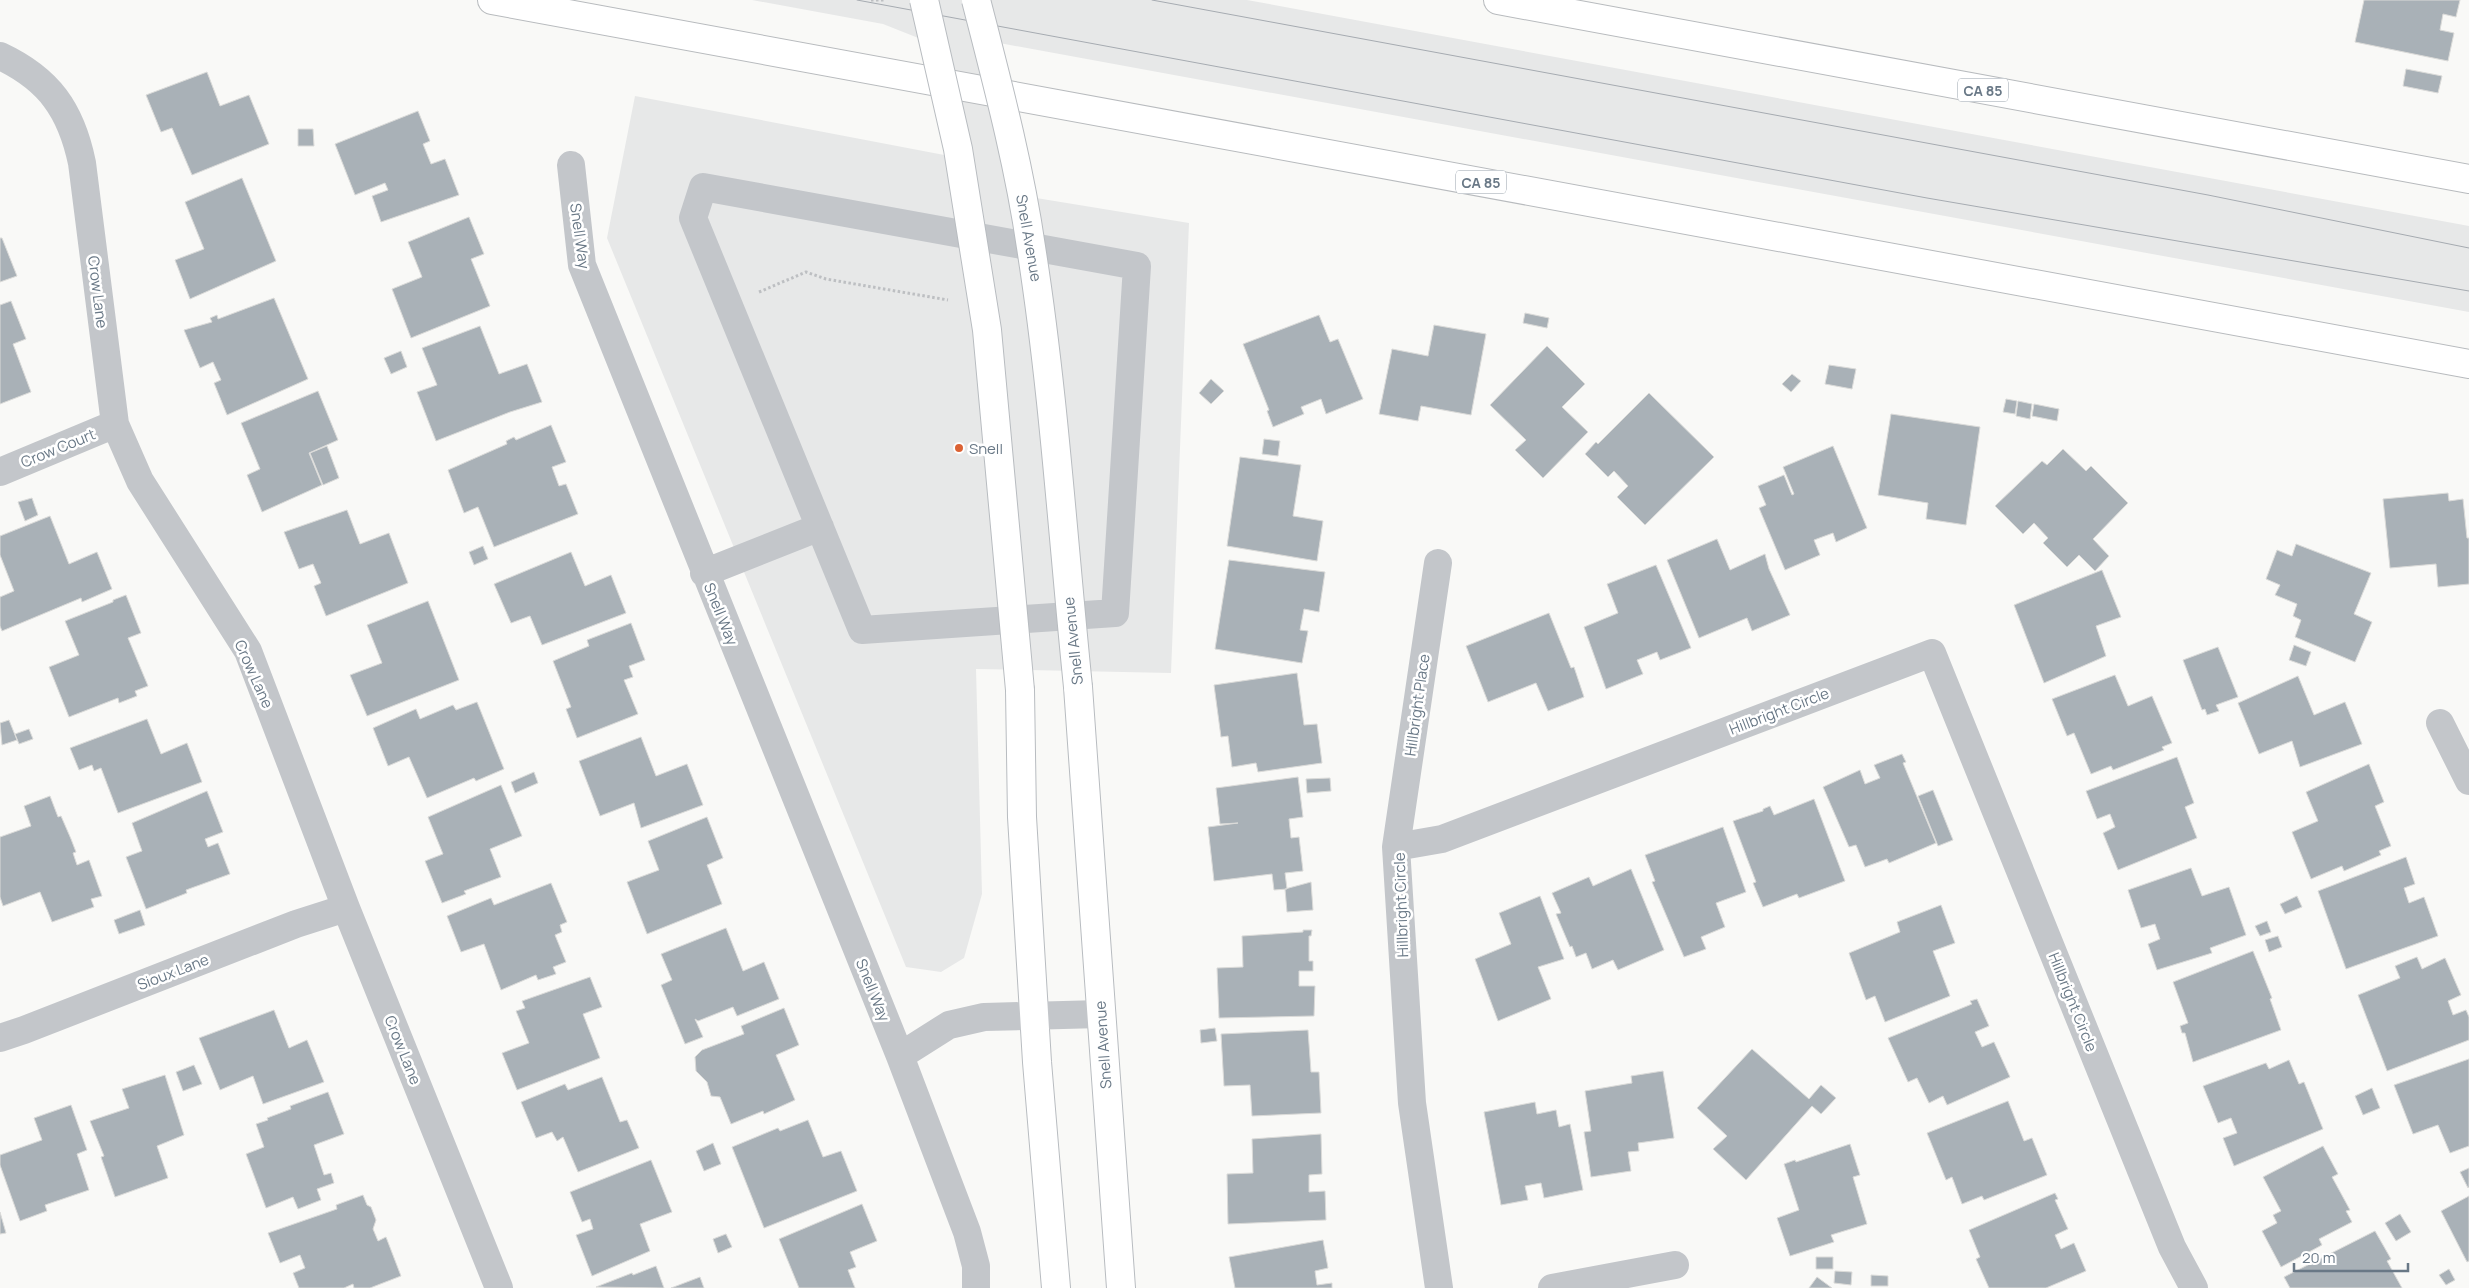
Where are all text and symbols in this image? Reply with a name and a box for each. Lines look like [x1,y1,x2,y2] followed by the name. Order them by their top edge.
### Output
[1958,78,2008,102] road number: CA 85
[1456,170,1506,193] road number: CA 85
[1011,193,1047,283] street label: Snell Avenue
[565,202,595,270] street label: Snell Way
[83,255,113,330] street label: Crow Lane
[17,423,99,473] street label: Crow Court
[969,438,1003,459] place label: Snell
[953,442,965,454] marker: Snell
[699,579,743,649] street label: Snell Way
[1058,596,1088,686] street label: Snell Avenue
[230,637,278,712] street label: Crow Lane
[1399,652,1435,758] street label: Hillbright Place
[1726,682,1832,740] street label: Hillbright Circle
[1389,852,1413,958] street label: Hillbright Circle
[134,949,212,995] street label: Sioux Lane
[2044,949,2103,1055] street label: Hillbright Circle
[851,955,895,1025] street label: Snell Way
[1089,1000,1117,1090] street label: Snell Avenue
[380,1012,426,1088] street label: Crow Lane
[2294,1240,2408,1272] scale bar
[2302,1247,2335,1268] text: 20 m

